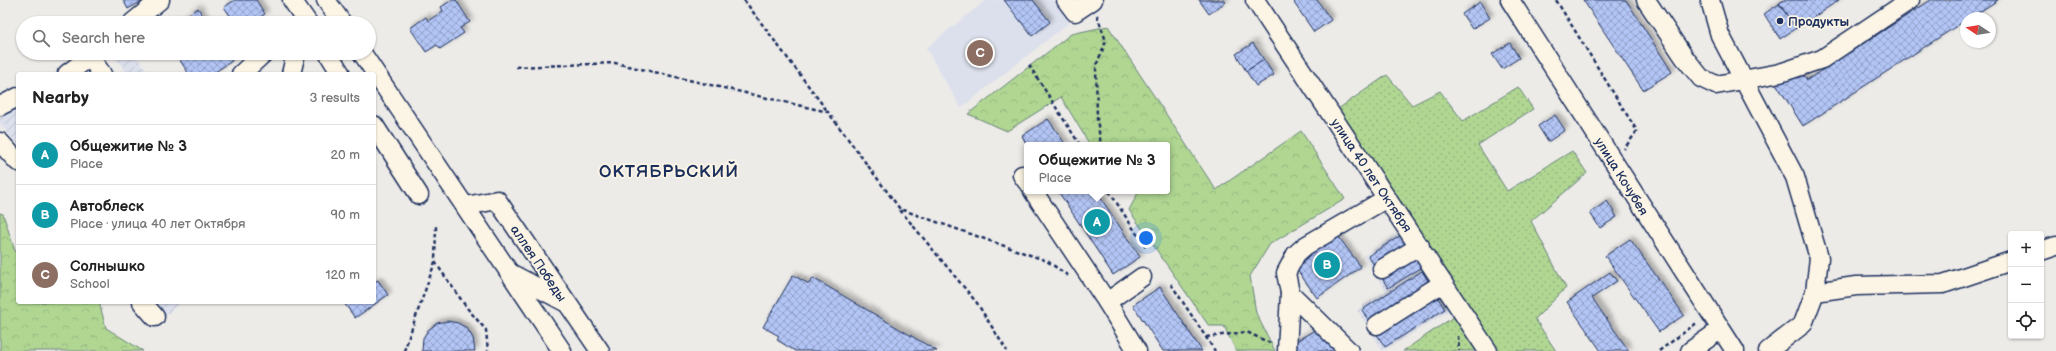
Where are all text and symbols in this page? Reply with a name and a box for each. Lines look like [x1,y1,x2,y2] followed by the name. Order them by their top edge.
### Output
[1960,12,1996,48] north arrow
[1788,14,1849,30] place label: Продукты
[16,16,376,60] search box
[1775,16,1785,26] marker: Продукты
[30,27,52,49] icon: search
[62,29,145,48] text: Search here
[967,38,993,68] pin: C
[32,88,89,108] text: Nearby
[309,90,360,106] text: 3 results
[1327,116,1415,236] street label: улица 40 лет Октября
[1591,135,1652,218] street label: улица Кочубея
[70,137,187,156] text: Общежитие № 3
[1024,142,1170,194] popup
[41,147,49,163] text: A
[330,147,360,163] text: 20 m
[1038,151,1156,170] text: Общежитие № 3
[70,156,103,172] text: Place
[599,160,739,182] district label: ОКТЯБРЬСКИЙ
[1038,170,1071,186] text: Place
[70,197,144,216] text: Автоблеск
[40,207,50,223] text: B
[331,207,360,223] text: 90 m
[1084,207,1110,237] pin: A
[70,216,245,232] text: Place · улица 40 лет Октября
[507,222,570,305] street label: аллея Победы
[1136,228,1156,248] your location
[2008,231,2044,339] map controls
[2008,231,2044,267] button: +
[1314,250,1340,280] pin: B
[70,257,145,276] text: Солнышко
[40,267,50,283] text: C
[325,267,360,283] text: 120 m
[2008,267,2044,303] button: −
[70,276,110,292] text: School
[2008,303,2044,339] button: locate

